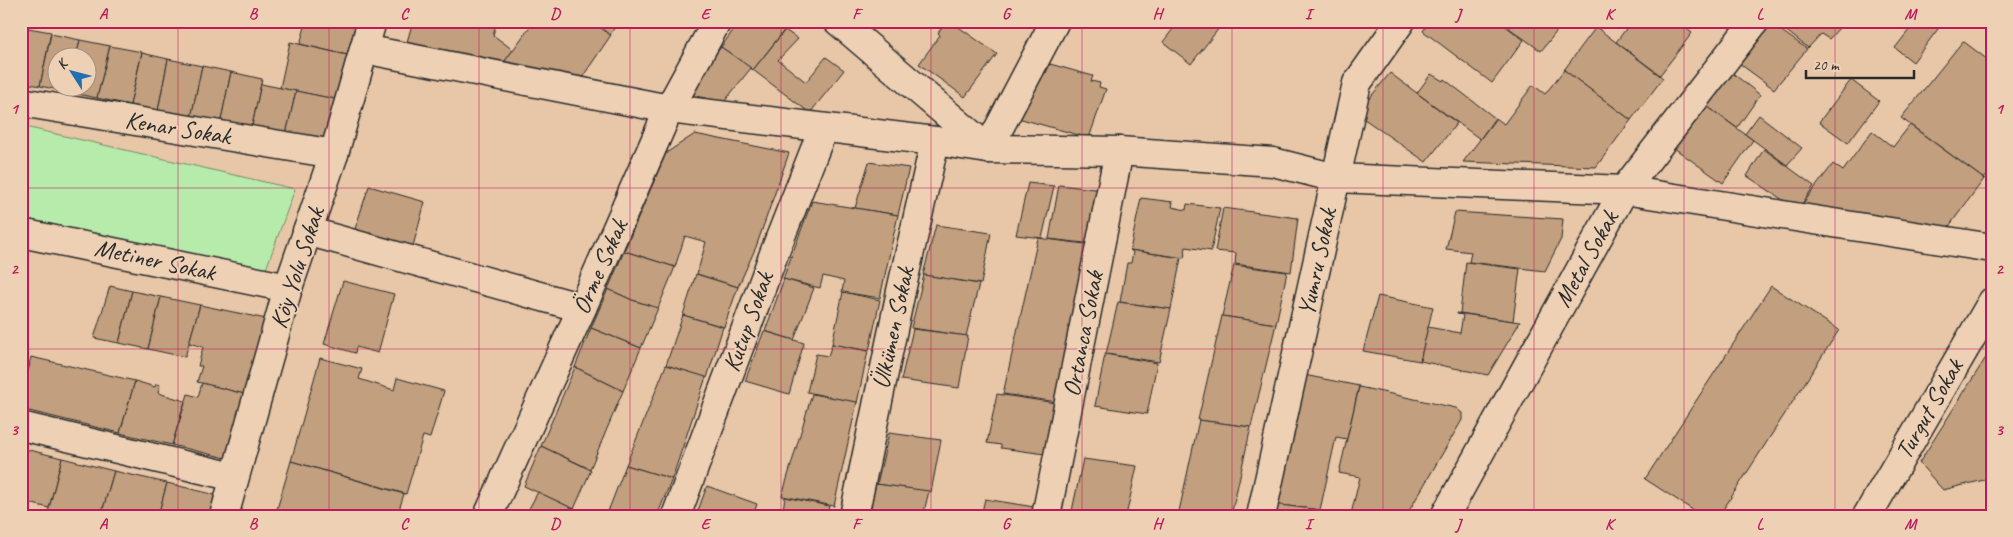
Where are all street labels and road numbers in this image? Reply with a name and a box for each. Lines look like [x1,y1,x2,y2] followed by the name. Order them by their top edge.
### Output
[123,104,235,152] street label: Kenar Sokak
[262,202,332,333] street label: Köy Yolu Sokak
[1290,204,1344,319] street label: Yumru Sokak
[1547,204,1626,313] street label: Metal Sokak
[565,213,636,319] street label: Örme Sokak
[92,232,220,289] street label: Metiner Sokak
[865,262,922,392] street label: Ülkümen Sokak
[715,266,781,376] street label: Kutup Sokak
[1055,267,1111,399] street label: Ortanca Sokak
[1888,352,1971,465] street label: Turgut Sokak

